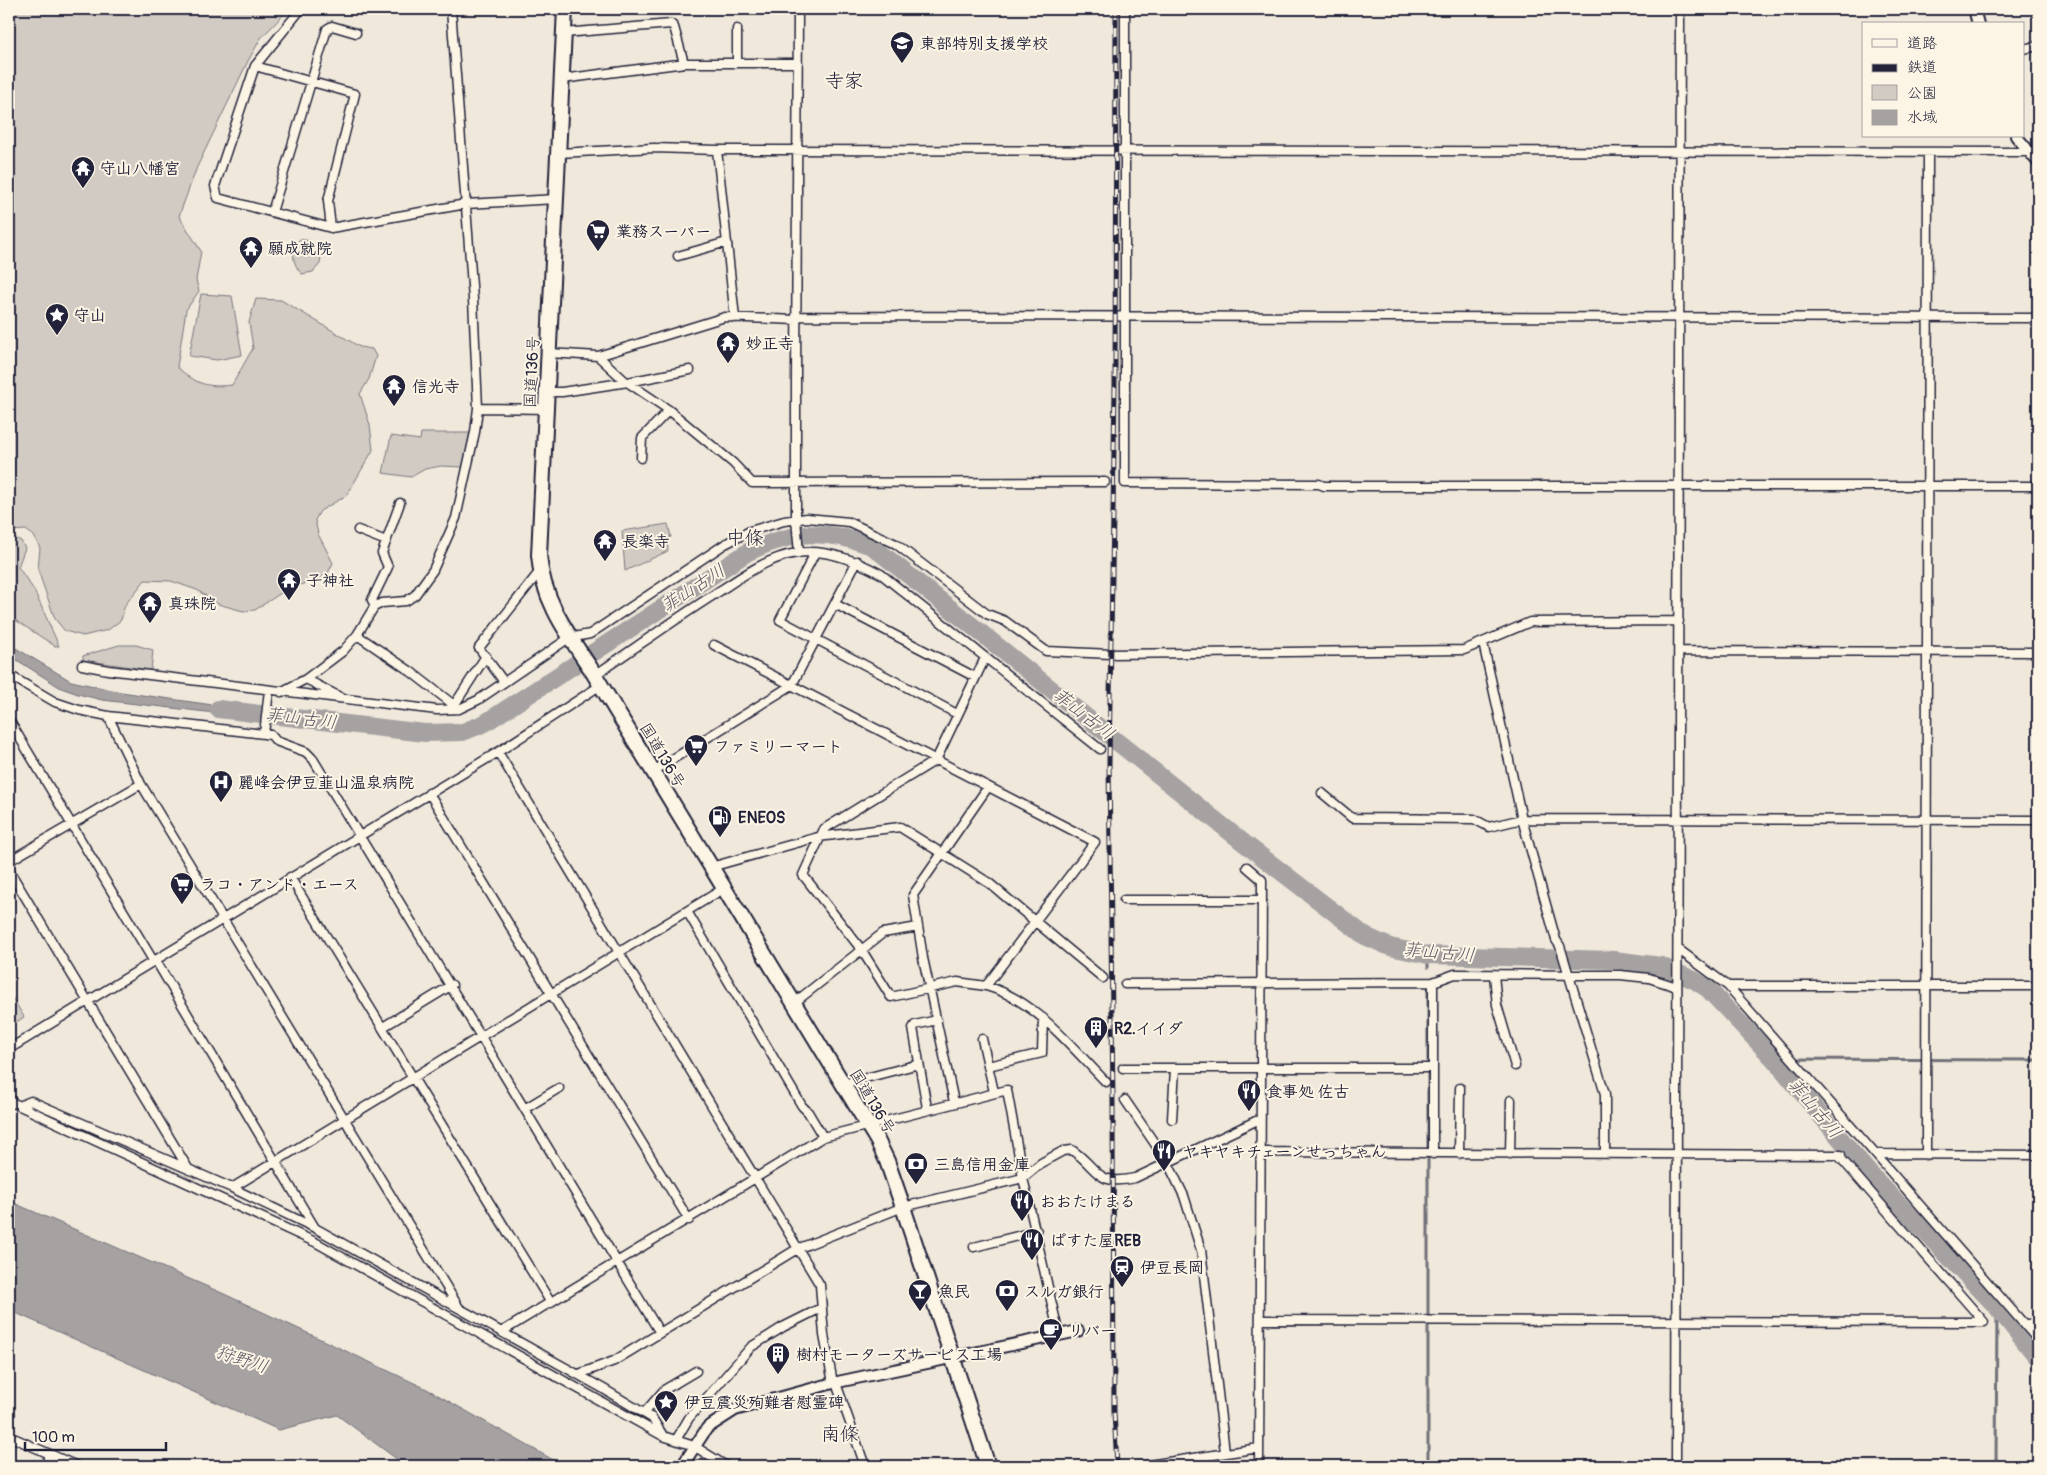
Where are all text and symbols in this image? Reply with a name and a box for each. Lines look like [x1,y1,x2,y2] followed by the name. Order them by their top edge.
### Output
[1862,22,2024,138] legend
[889,30,915,64] school or university icon: 東部特別支援学校
[920,34,1048,54] place label: 東部特別支援学校
[1907,34,1937,53] text: 道路
[1907,58,1937,77] text: 鉄道
[825,69,863,93] district label: 寺家
[1907,84,1937,103] text: 公園
[1907,108,1937,127] text: 水域
[70,155,96,189] temple icon: 守山八幡宮
[100,159,180,179] place label: 守山八幡宮
[585,218,611,252] supermarket icon: 業務スーパー
[616,222,711,242] place label: 業務スーパー
[238,235,264,269] temple icon: 願成就院
[268,239,332,259] place label: 願成就院
[44,302,70,336] place icon: 守山
[74,306,106,326] place label: 守山
[715,330,741,364] temple icon: 妙正寺
[746,334,794,354] place label: 妙正寺
[520,335,544,409] street label: 国道136号
[381,373,407,407] temple icon: 信光寺
[412,377,460,397] place label: 信光寺
[726,526,764,550] district label: 中條
[592,528,618,562] temple icon: 長楽寺
[622,532,670,552] place label: 長楽寺
[657,559,730,618] water label: 菲山古川
[276,567,302,601] temple icon: 子神社
[306,571,354,591] place label: 子神社
[137,590,163,624] temple icon: 真珠院
[168,594,216,614] place label: 真珠院
[1048,683,1119,746] water label: 菲山古川
[264,703,338,734] water label: 菲山古川
[635,719,689,792] street label: 国道136号
[683,733,709,767] supermarket icon: ファミリーマート
[714,737,843,757] place label: ファミリーマート
[208,769,234,803] hospital icon: 麗峰会伊豆韮山温泉病院
[238,773,414,793] place label: 麗峰会伊豆韮山温泉病院
[707,804,733,838] fuel station icon: ENEOS
[738,808,785,828] place label: ENEOS
[169,871,195,905] supermarket icon: ラコ・アンド・エース
[200,875,359,895] place label: ラコ・アンド・エース
[1402,938,1476,967] water label: 菲山古川
[1083,1015,1109,1049] building icon: R2.イイダ
[1114,1019,1183,1039] place label: R2.イイダ
[845,1065,899,1138] street label: 国道136号
[1783,1073,1847,1143] water label: 菲山古川
[1236,1078,1262,1112] restaurant icon: 食事処 佐古
[1266,1082,1349,1102] place label: 食事処 佐古
[1151,1138,1177,1172] restaurant icon: ヤキヤキチェーンせっちゃん
[1182,1142,1386,1162] place label: ヤキヤキチェーンせっちゃん
[903,1151,929,1185] bank icon: 三島信用金庫
[934,1155,1030,1175] place label: 三島信用金庫
[1009,1188,1035,1222] restaurant icon: おおたけまる
[1040,1192,1136,1212] place label: おおたけまる
[1019,1227,1045,1261] restaurant icon: ぱすた屋REB
[1050,1231,1141,1251] place label: ぱすた屋REB
[1109,1254,1135,1288] station icon: 伊豆長岡
[1140,1258,1204,1278] place label: 伊豆長岡
[907,1278,933,1312] bar icon: 魚民
[994,1278,1020,1312] bank icon: スルガ銀行
[938,1282,970,1302] place label: 魚民
[1024,1282,1104,1302] place label: スルガ銀行
[1038,1317,1064,1351] cafe icon: リバー
[1068,1321,1116,1341] place label: リバー
[213,1340,271,1379] water label: 狩野川
[765,1341,791,1375] building icon: 樹村モーターズサービス工場
[796,1345,1002,1365] place label: 樹村モーターズサービス工場
[653,1389,679,1423] place icon: 伊豆震災殉難者慰霊碑
[684,1393,844,1413] place label: 伊豆震災殉難者慰霊碑
[25,1420,166,1452] scale bar
[821,1422,859,1446] district label: 南條
[32,1428,75,1447] text: 100 m

